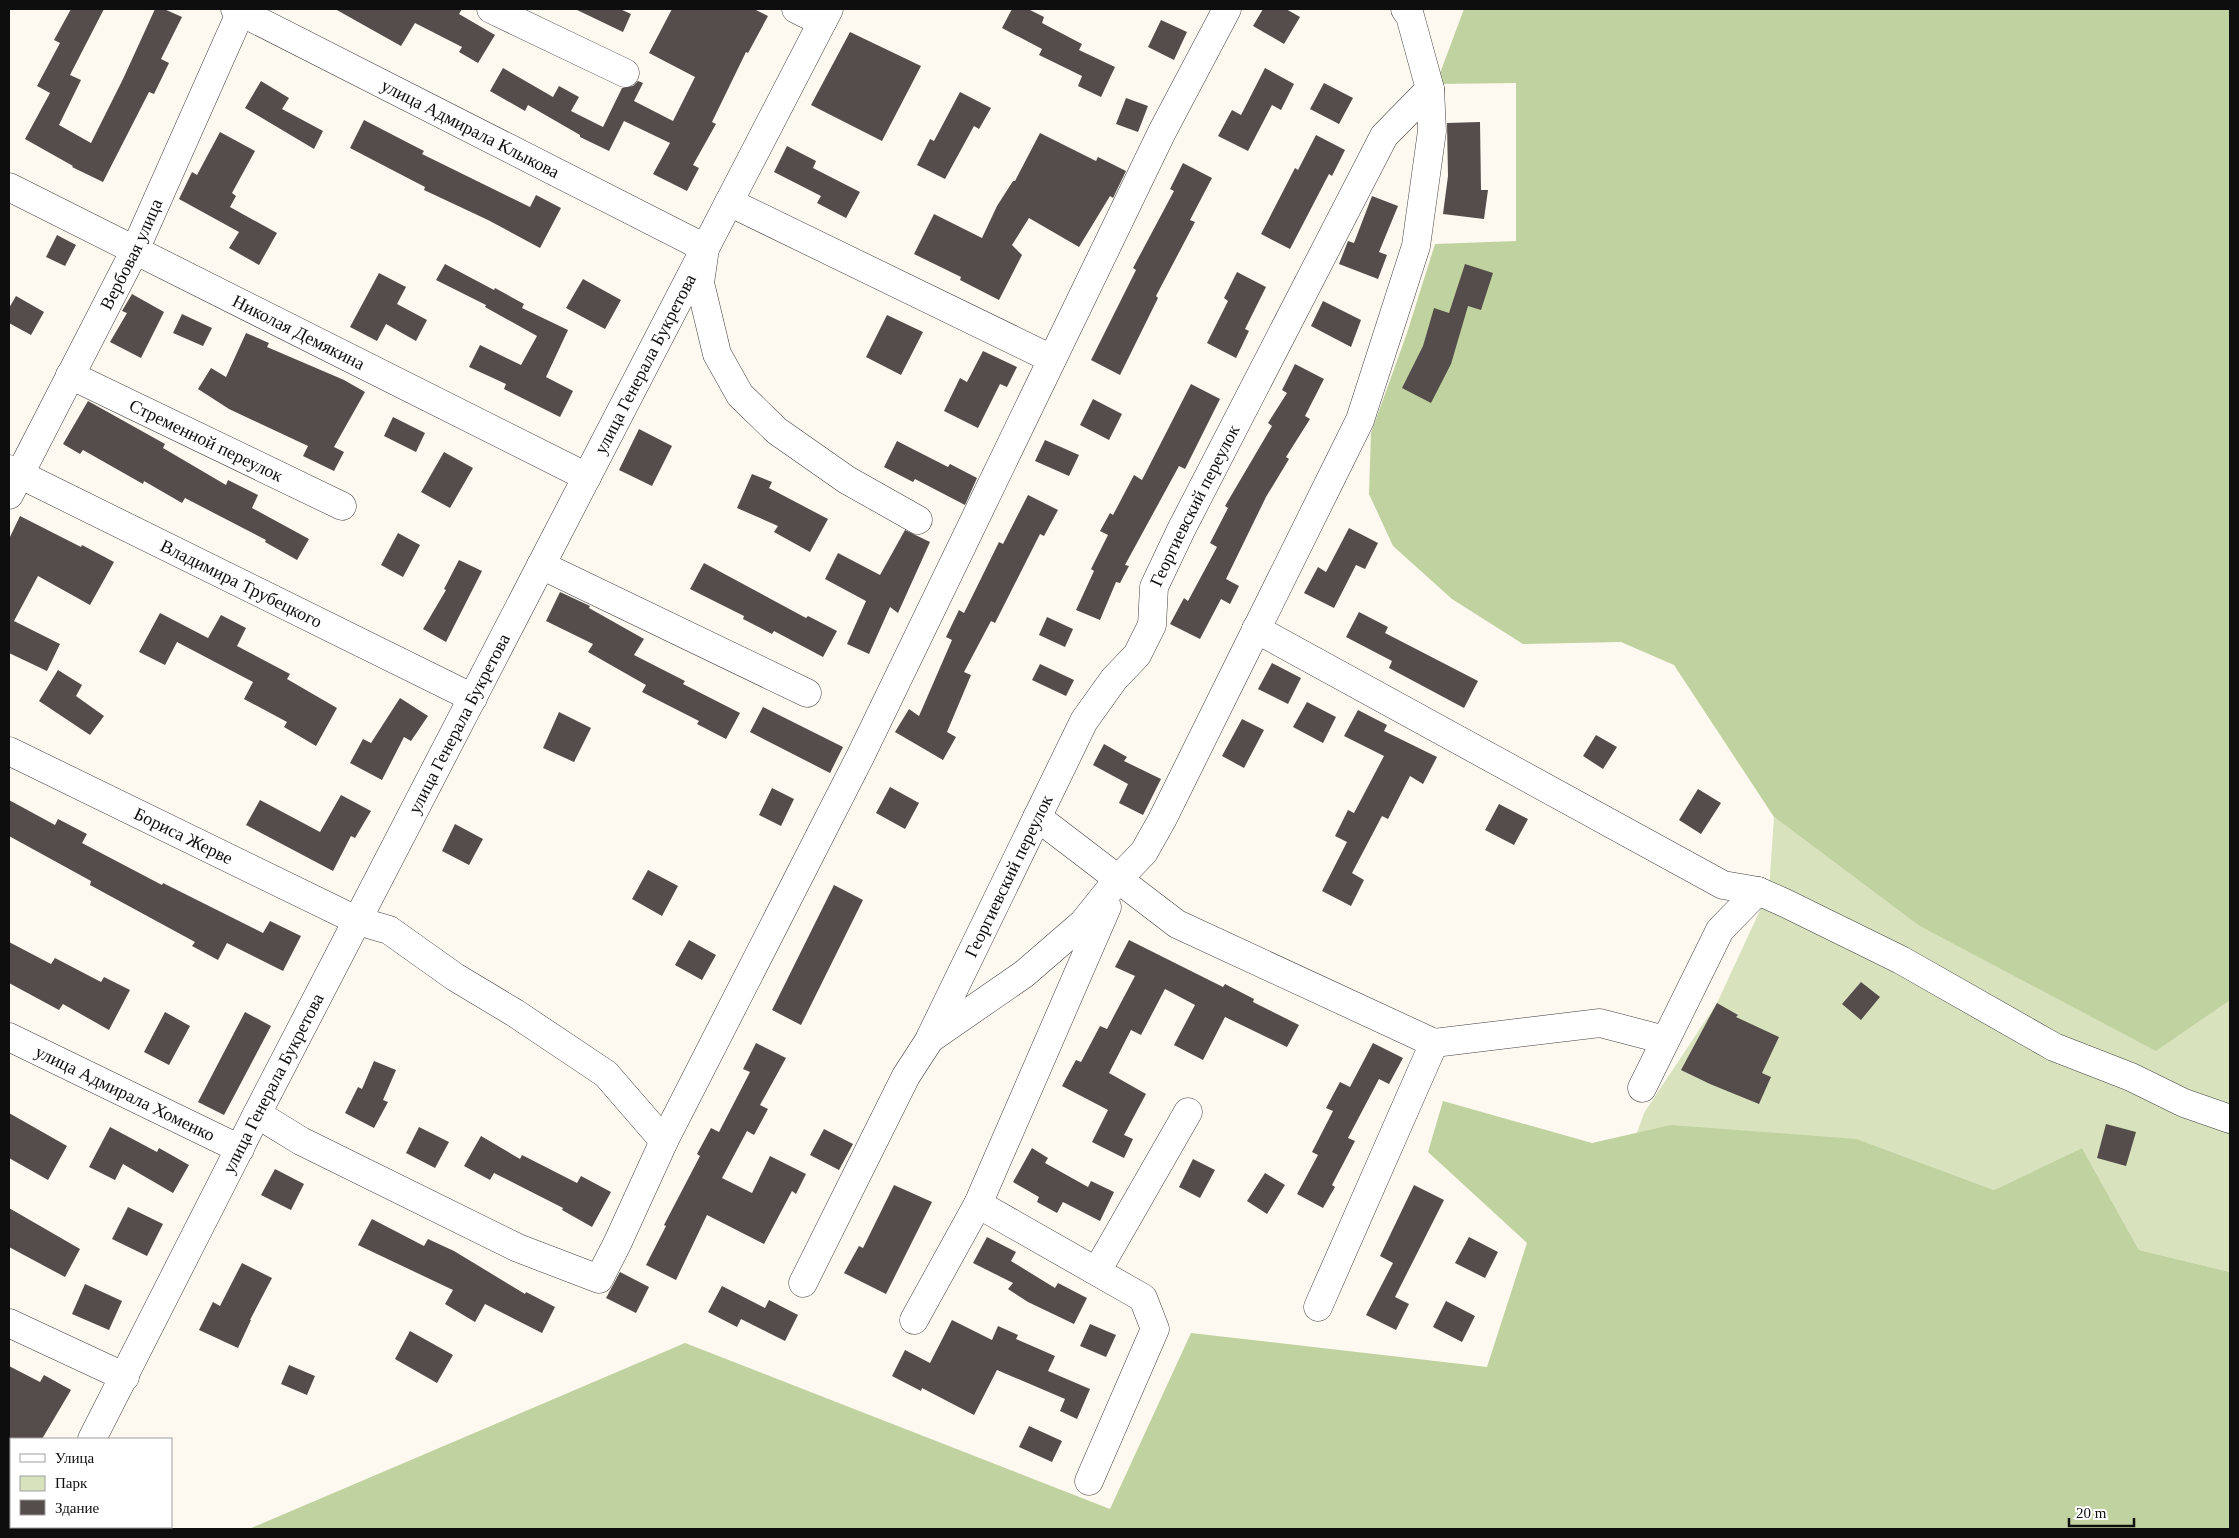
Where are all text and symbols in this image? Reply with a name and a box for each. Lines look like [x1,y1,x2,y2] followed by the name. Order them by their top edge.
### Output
[378,75,563,182] street label: улица Адмирала Клыкова
[96,196,166,313] street label: Вербовая улица
[590,271,700,457] street label: улица Генерала Букретова
[229,291,368,374] street label: Николая Демякина
[126,395,286,486] street label: Стременной переулок
[1146,421,1244,589] street label: Георгиевский переулок
[157,535,325,632] street label: Владимира Трубецкого
[404,630,514,817] street label: улица Генерала Букретова
[961,791,1057,961] street label: Георгиевский переулок
[131,803,236,868] street label: Бориса Жерве
[218,990,328,1177] street label: улица Генерала Букретова
[32,1041,218,1145] street label: улица Адмирала Хоменко
[10,1438,172,1528] legend
[55,1450,94,1466] text: Улица
[55,1475,88,1491] text: Парк
[2069,1496,2134,1528] scale bar
[55,1500,99,1516] text: Здание
[2076,1505,2107,1521] text: 20 m

